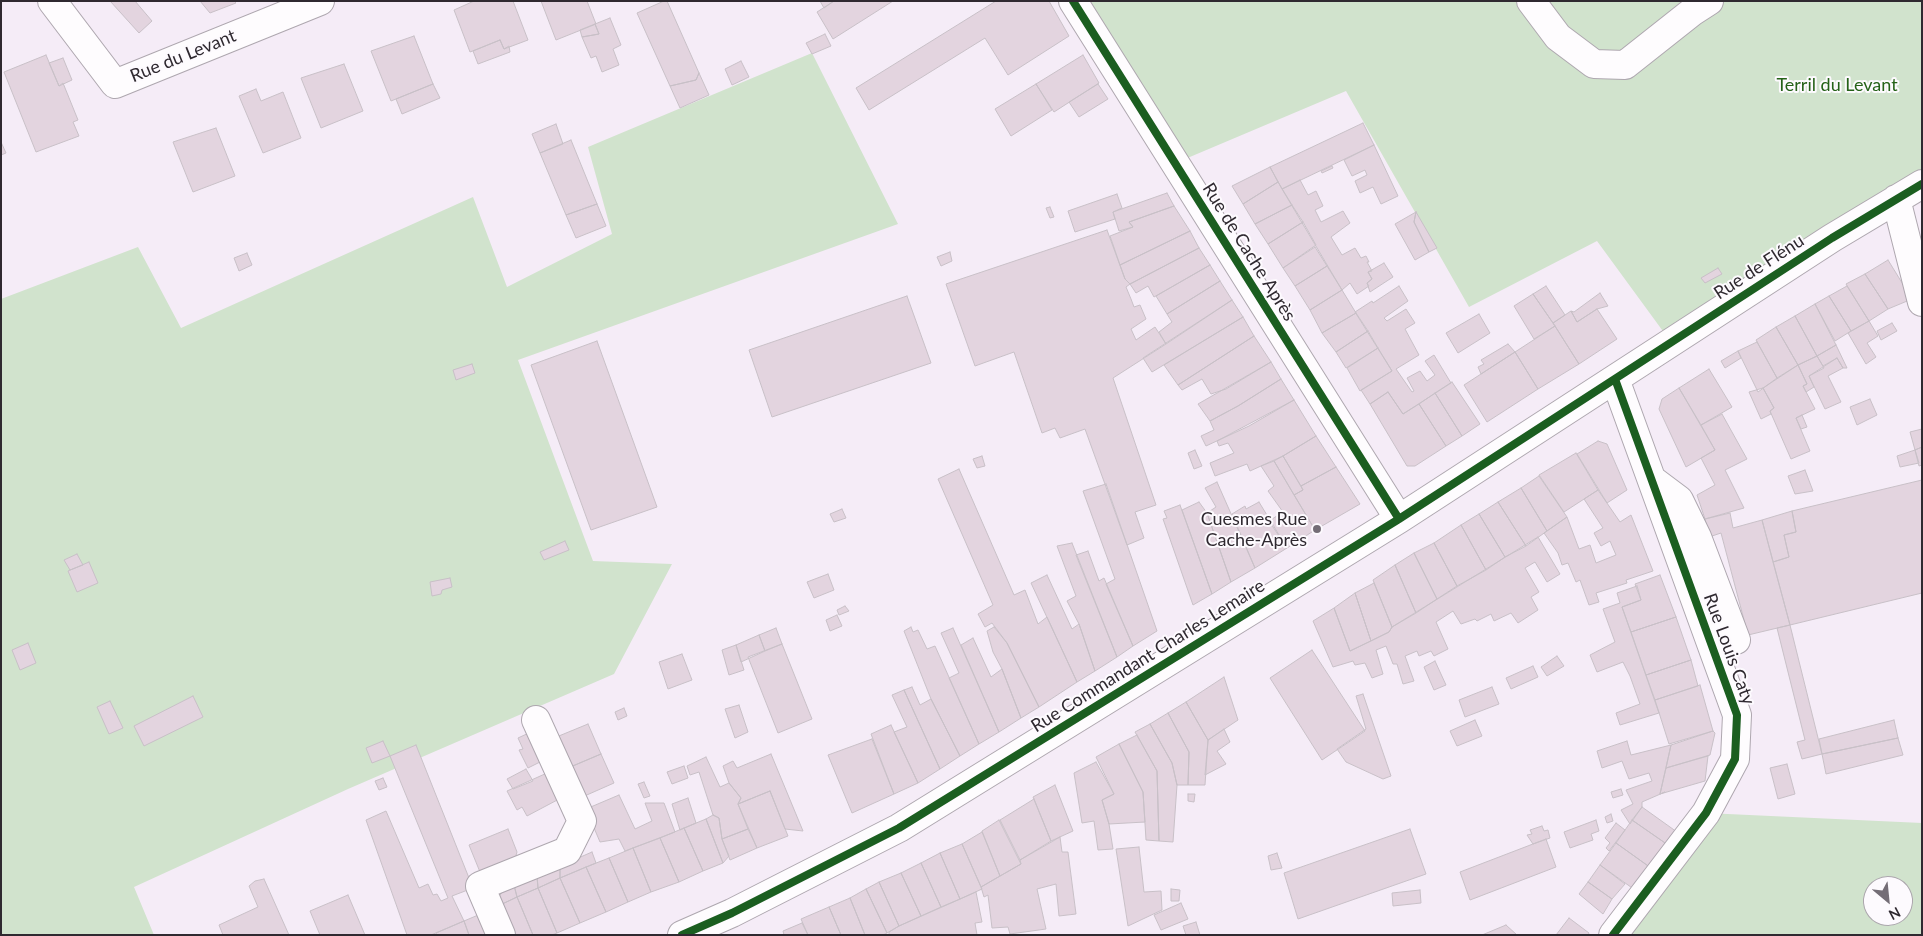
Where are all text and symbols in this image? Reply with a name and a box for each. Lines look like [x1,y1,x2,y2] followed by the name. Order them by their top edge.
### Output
[127,25,239,87] street label: Rue du Levant
[1776,74,1898,96] park label: Terril du Levant
[1198,179,1300,325] street label: Rue de Cache Après
[1710,230,1808,304] street label: Rue de Flénu
[1201,508,1307,550] place label: Cuesmes Rue Cache-Après
[1311,523,1323,535] marker: Cuesmes Rue Cache-Après
[1027,575,1269,737] street label: Rue Commandant Charles Lemaire
[1699,590,1759,708] street label: Rue Louis Caty
[1863,876,1913,926] north arrow
[1886,904,1904,924] text: N

